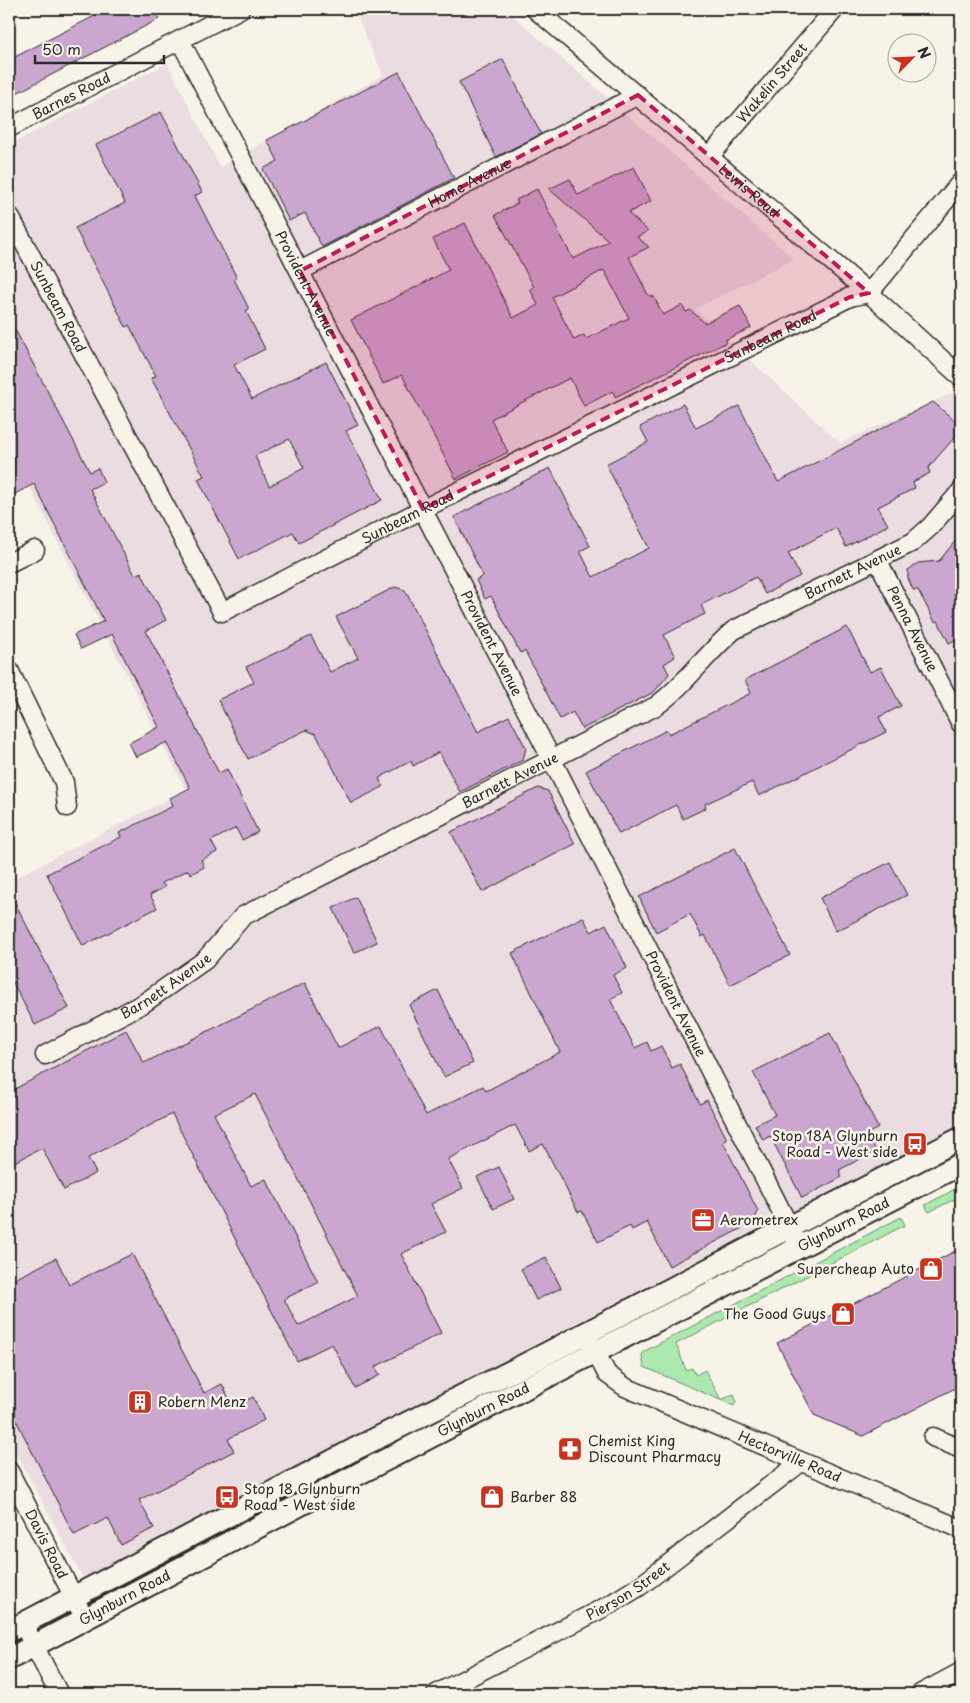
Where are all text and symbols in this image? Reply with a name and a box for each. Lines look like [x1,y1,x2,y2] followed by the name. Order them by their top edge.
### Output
[35,32,164,64] scale bar
[888,32,938,82] north arrow
[42,37,81,60] text: 50 m
[732,38,812,127] street label: Wakelin Street
[912,43,936,62] text: N
[28,67,114,124] street label: Barnes Road
[424,152,515,213] street label: Home Avenue
[714,159,785,223] street label: Lewis Road
[270,227,342,340] street label: Provident Avenue
[25,257,92,356] street label: Sunbeam Road
[720,304,820,368] street label: Sunbeam Road
[357,484,457,549] street label: Sunbeam Road
[800,539,904,604] street label: Barnett Avenue
[882,582,944,675] street label: Penna Avenue
[456,587,528,700] street label: Provident Avenue
[458,747,561,813] street label: Barnett Avenue
[641,947,712,1060] street label: Provident Avenue
[116,949,216,1024] street label: Barnett Avenue
[772,1125,898,1162] place label: Stop 18A Glynburn Road - West side
[902,1131,928,1157] bus stop icon: Stop 18A Glynburn Road - West side
[794,1191,893,1256] street label: Glynburn Road
[690,1207,716,1233] office icon: Aerometrex
[720,1209,798,1230] place label: Aerometrex
[918,1256,944,1282] shop icon: Supercheap Auto
[797,1258,914,1279] place label: Supercheap Auto
[830,1301,856,1327] shop icon: The Good Guys
[723,1303,826,1324] place label: The Good Guys
[433,1377,533,1442] street label: Glynburn Road
[127,1389,153,1415] building icon: Robern Menz
[158,1391,246,1412] place label: Robern Menz
[735,1425,845,1487] street label: Hectorville Road
[588,1430,721,1467] place label: Chemist King Discount Pharmacy
[557,1436,583,1462] pharmacy icon: Chemist King Discount Pharmacy
[244,1478,360,1515] place label: Stop 18 Glynburn Road - West side
[214,1484,240,1510] bus stop icon: Stop 18 Glynburn Road - West side
[479,1484,505,1510] shop icon: Barber 88
[510,1486,577,1507] place label: Barber 88
[20,1505,74,1582] street label: Davis Road
[582,1556,674,1625] street label: Pierson Street
[75,1564,174,1630] street label: Glynburn Road

